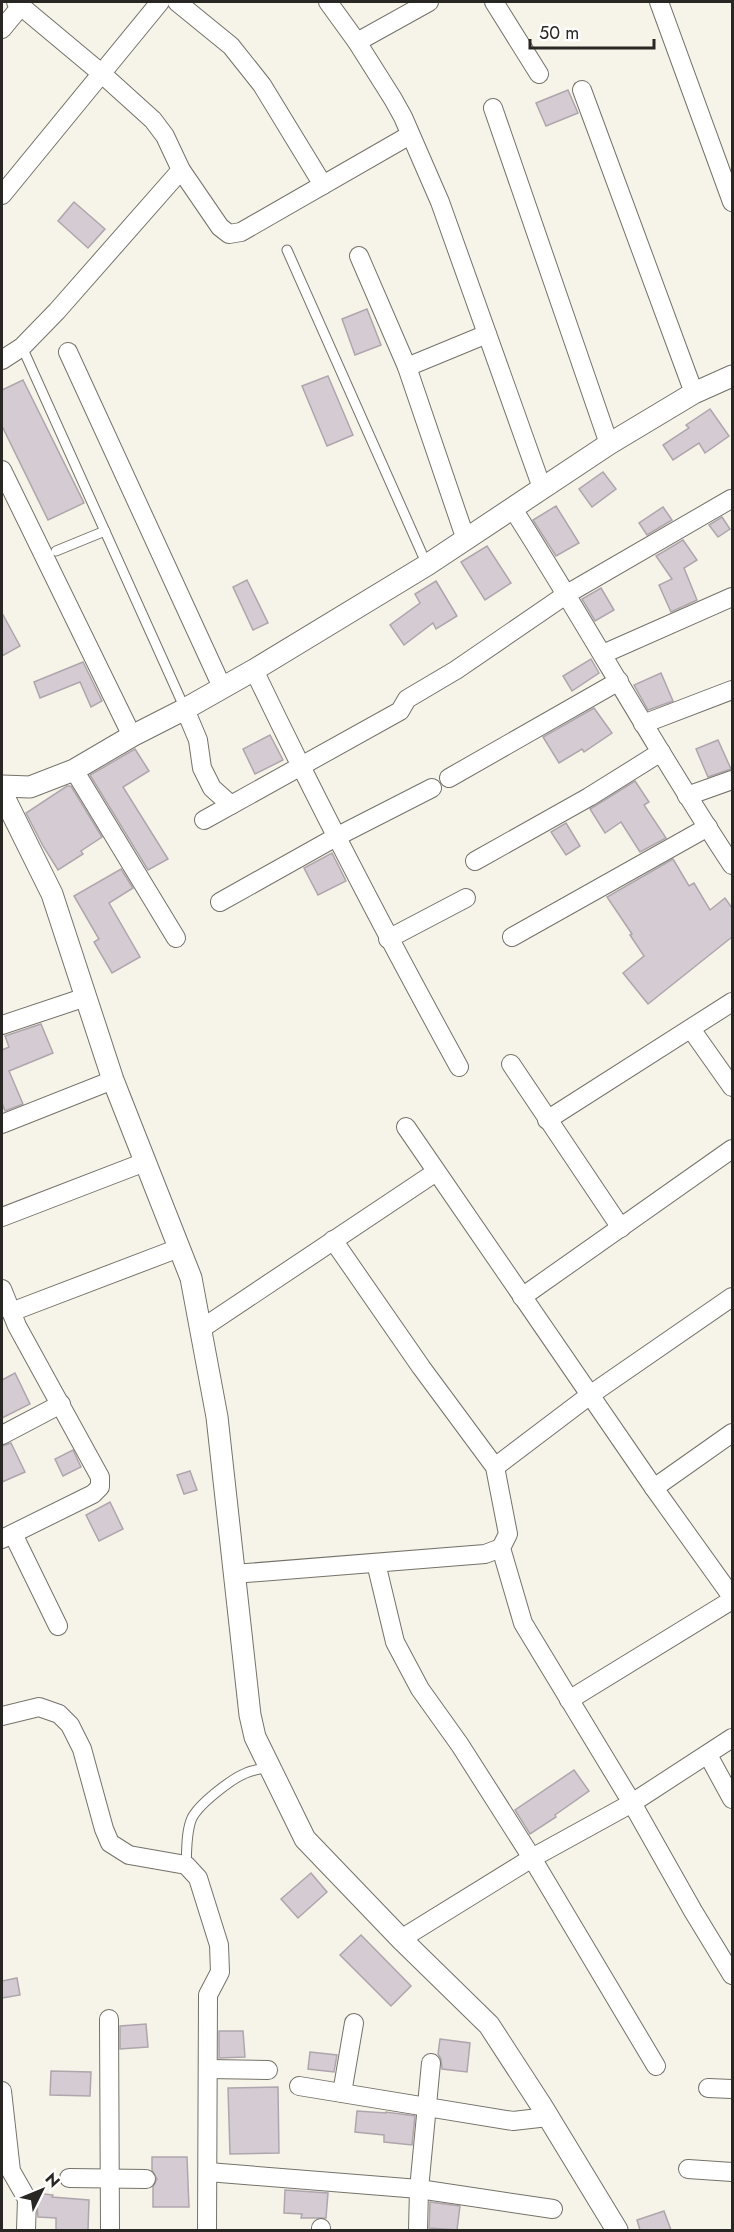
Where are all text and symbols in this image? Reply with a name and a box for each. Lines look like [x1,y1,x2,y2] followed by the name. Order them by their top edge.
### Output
[530,12,654,50] scale bar
[539,20,579,46] text: 50 m
[12,2160,72,2220] north arrow
[40,2168,65,2193] text: N

